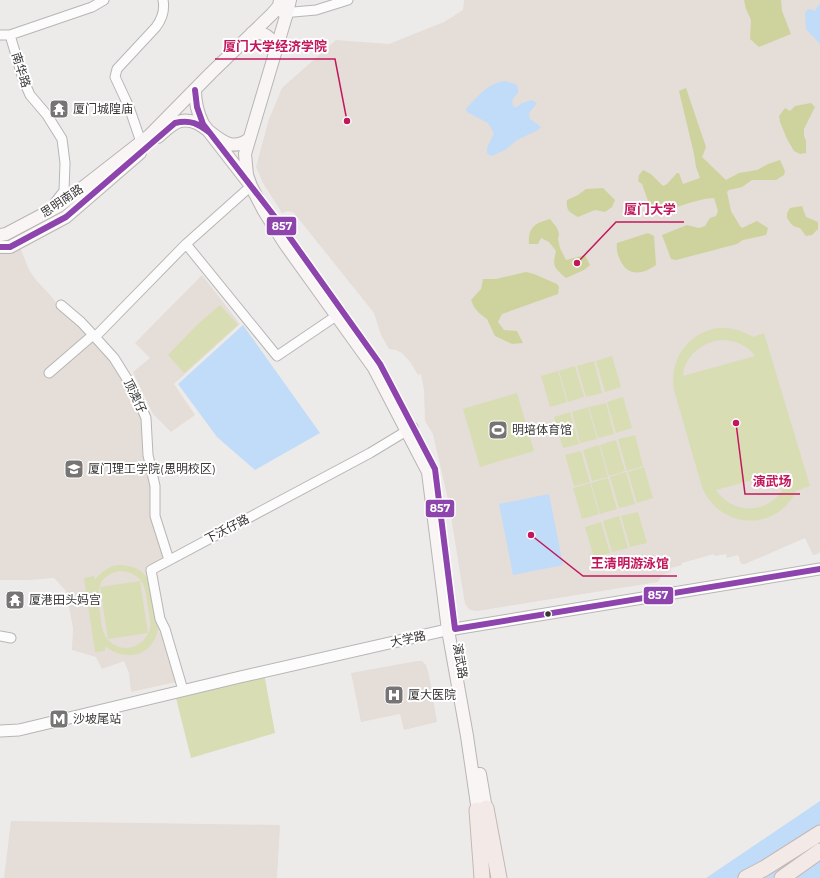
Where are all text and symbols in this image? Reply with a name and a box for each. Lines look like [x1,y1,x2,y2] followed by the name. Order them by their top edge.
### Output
[215,34,335,59] callout: 厦门大学经济学院
[223,38,327,54] text: 厦门大学经济学院
[9,50,34,89] street label: 南华路
[48,98,70,120] temple icon: 厦门城隍庙
[73,101,133,116] place label: 厦门城隍庙
[38,181,86,220] street label: 思明南路
[616,197,684,222] callout: 厦门大学
[624,201,676,217] text: 厦门大学
[266,216,297,236] line badge: 857
[272,219,292,233] text: 857
[121,376,150,415] street label: 顶澳仔
[487,419,509,441] sports icon: 明培体育馆
[512,422,572,437] place label: 明培体育馆
[63,458,85,480] school or university icon: 厦门理工学院(思明校区)
[88,461,216,476] place label: 厦门理工学院(思明校区)
[745,469,800,494] callout: 演武场
[752,473,792,489] text: 演武场
[425,499,455,518] line badge: 857
[430,501,450,515] text: 857
[202,511,252,546] street label: 下沃仔路
[583,551,677,576] callout: 王清明游泳馆
[591,555,669,571] text: 王清明游泳馆
[643,586,674,605] line badge: 857
[648,588,668,602] text: 857
[4,589,26,611] temple icon: 厦港田头妈宫
[29,592,101,607] place label: 厦港田头妈宫
[543,609,553,619] unlabelled marker
[389,627,427,650] street label: 大学路
[450,642,471,680] street label: 演武路
[383,684,405,706] hospital icon: 厦大医院
[408,687,456,702] place label: 厦大医院
[48,708,70,730] metro station icon: 沙坡尾站
[73,711,121,726] place label: 沙坡尾站

